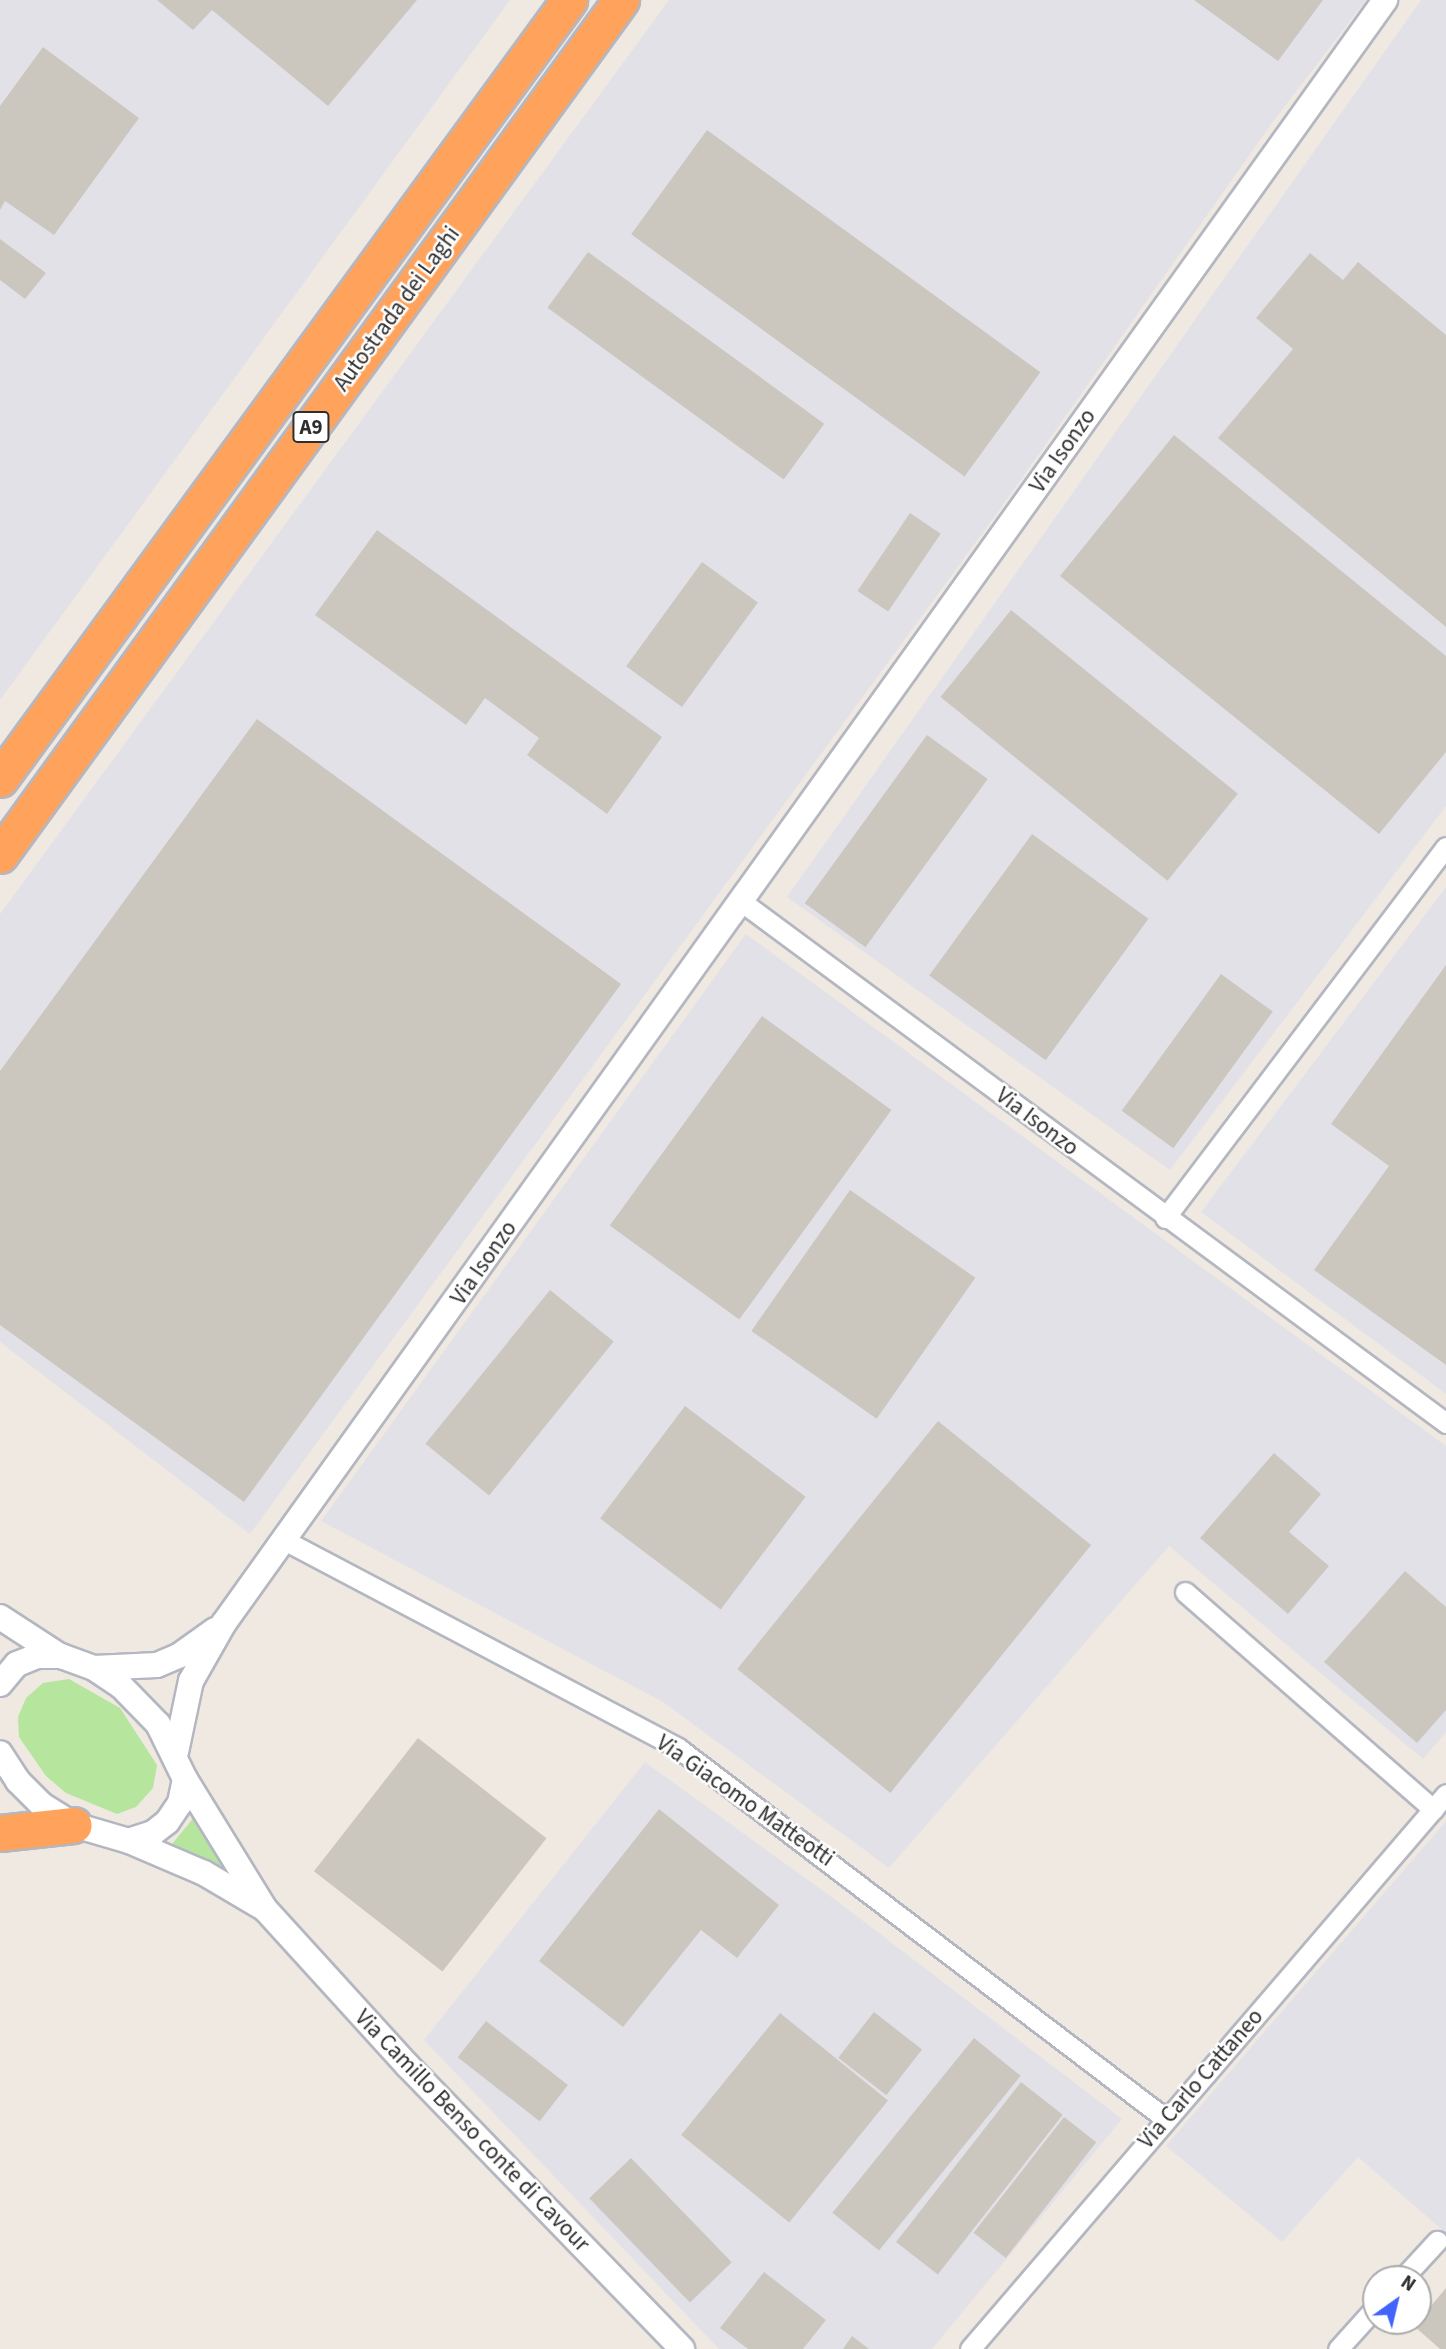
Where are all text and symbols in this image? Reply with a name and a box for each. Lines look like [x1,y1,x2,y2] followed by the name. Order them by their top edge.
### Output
[328,221,466,397] street label: Autostrada dei Laghi
[1024,404,1102,498] street label: Via Isonzo
[292,410,330,444] road number: A9
[990,1082,1084,1162] street label: Via Isonzo
[445,1216,523,1310] street label: Via Isonzo
[651,1729,839,1873] street label: Via Giacomo Matteotti
[1133,2003,1269,2155] street label: Via Carlo Cattaneo
[349,2004,595,2258] street label: Via Camillo Benso conte di Cavour
[1362,2265,1432,2335] north arrow
[1395,2269,1421,2299] text: N

